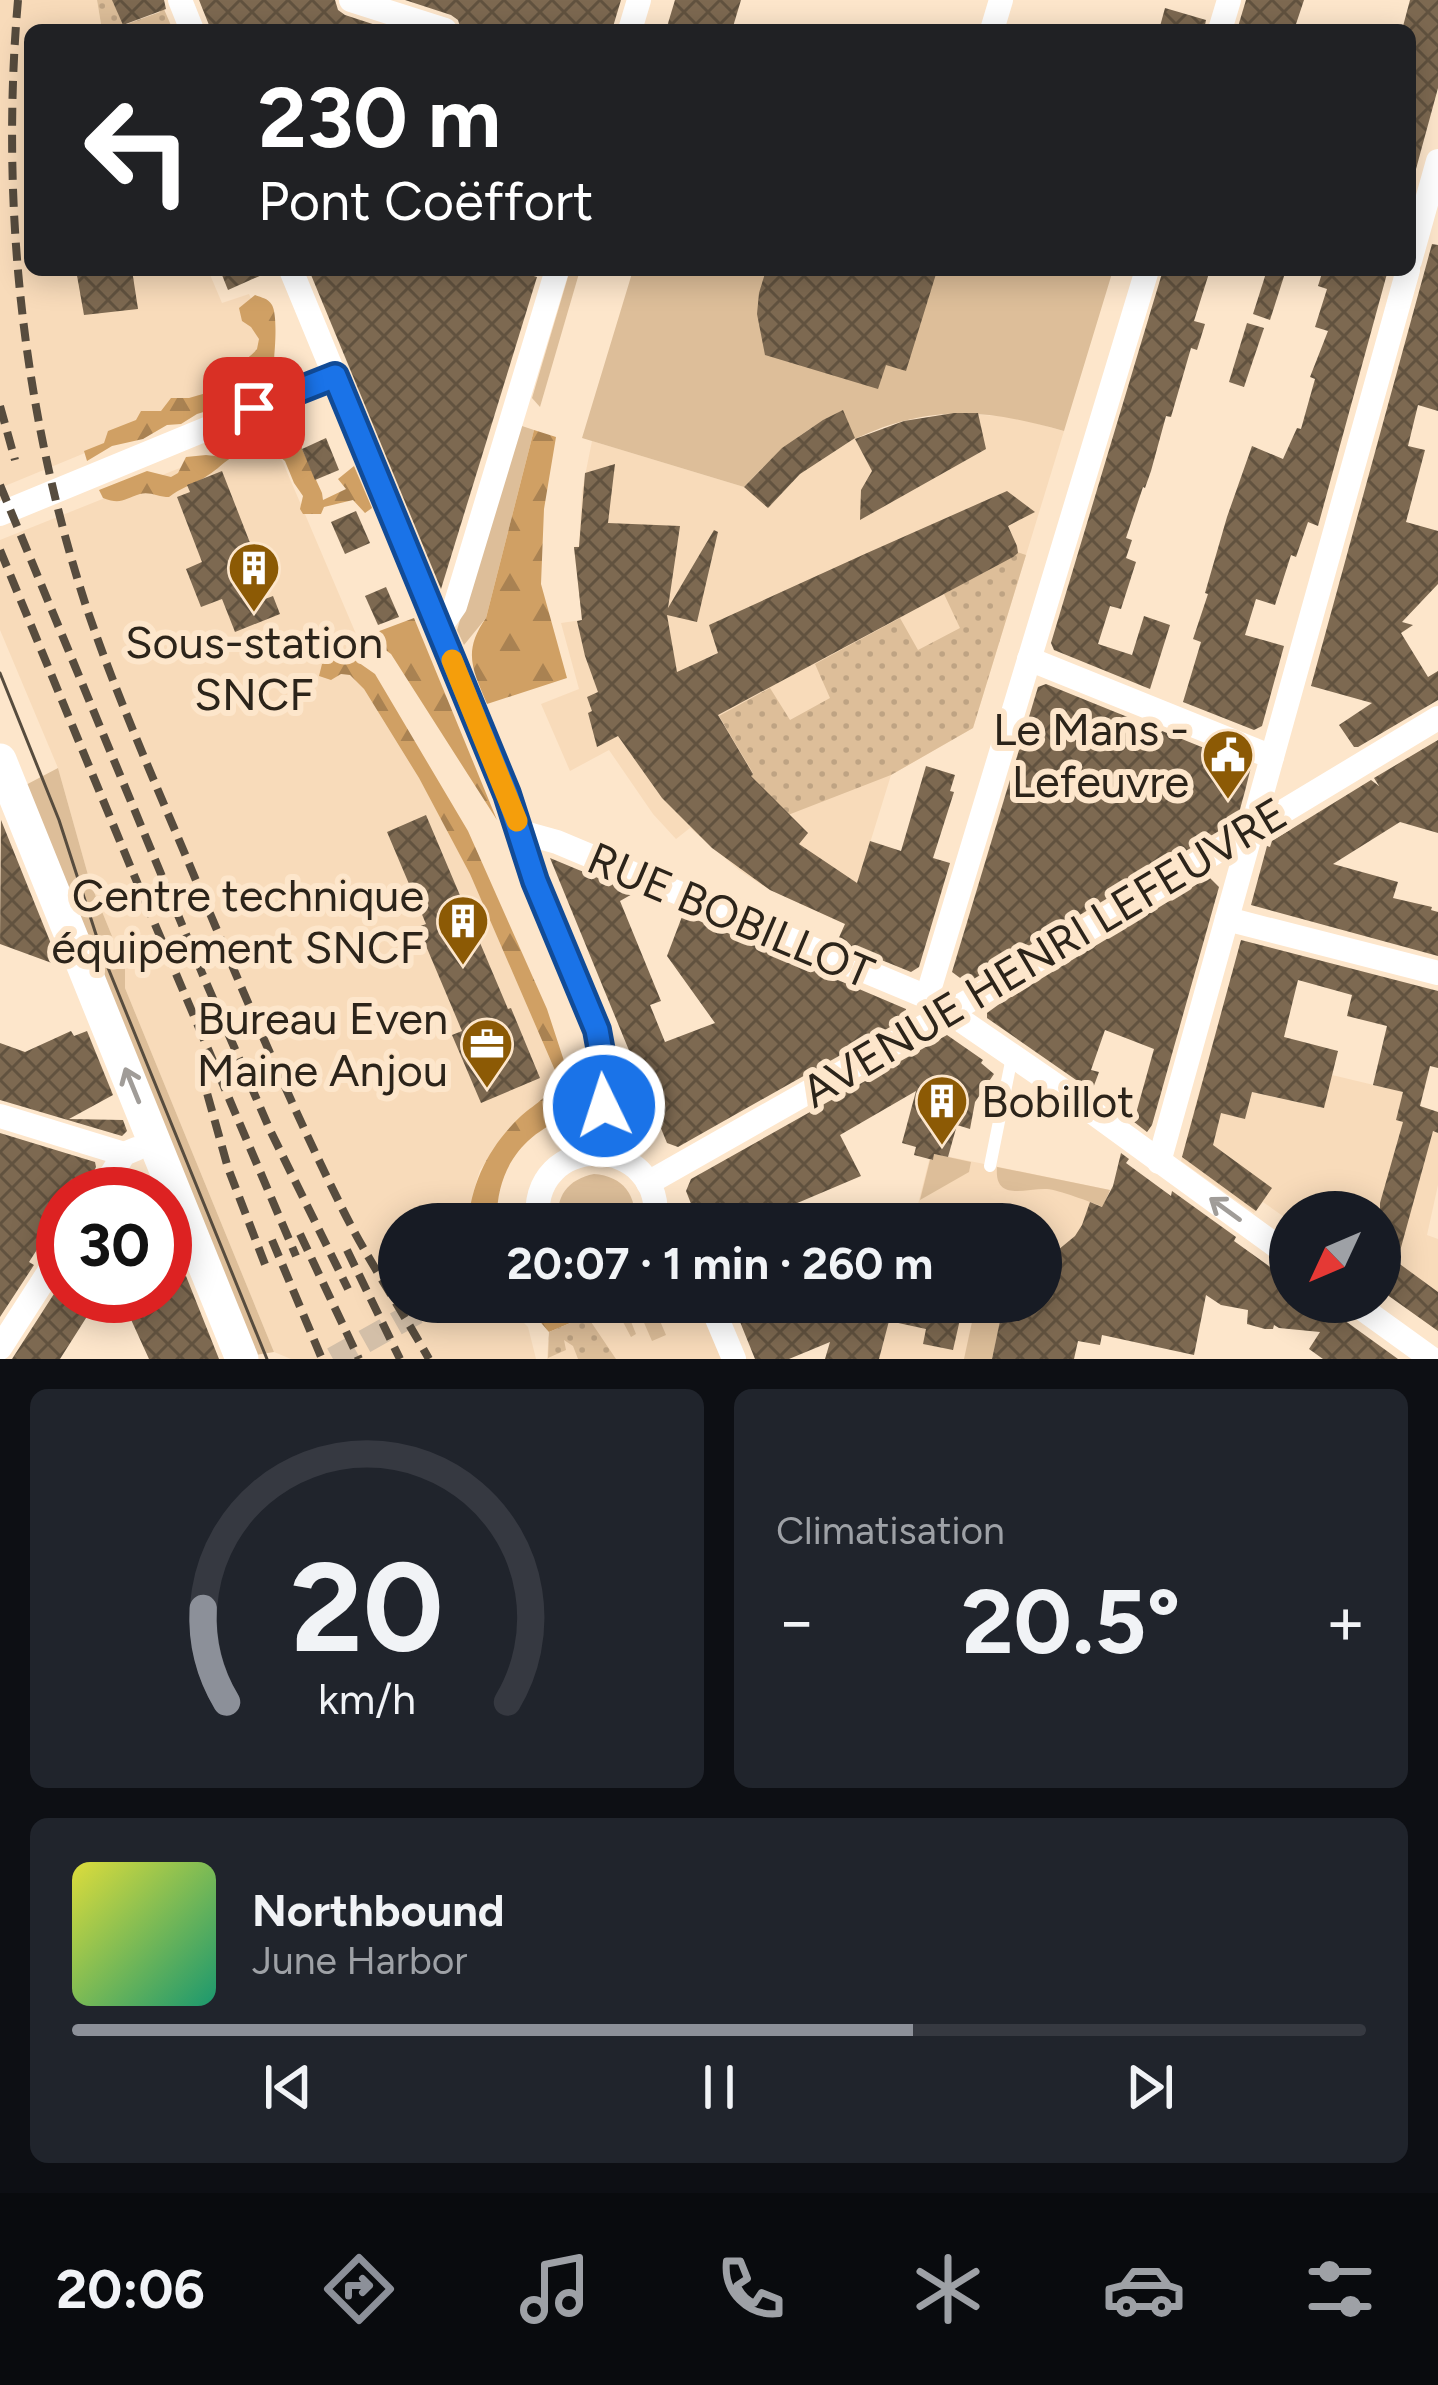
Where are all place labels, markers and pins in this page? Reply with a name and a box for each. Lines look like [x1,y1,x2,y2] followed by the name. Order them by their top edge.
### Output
[203,357,305,459] pin
[226,540,282,614] building icon: Sous-station SNCF
[125,615,383,721] place label: Sous-station SNCF
[993,702,1189,808] place label: Le Mans - Lefeuvre
[1200,727,1256,801] public building icon: Le Mans - Lefeuvre
[51,868,424,974] place label: Centre technique équipement SNCF
[435,893,491,967] building icon: Centre technique équipement SNCF
[197,991,448,1097] place label: Bureau Even Maine Anjou
[459,1016,515,1090] office icon: Bureau Even Maine Anjou
[914,1073,970,1147] building icon: Bobillot
[981,1074,1134,1128] place label: Bobillot

